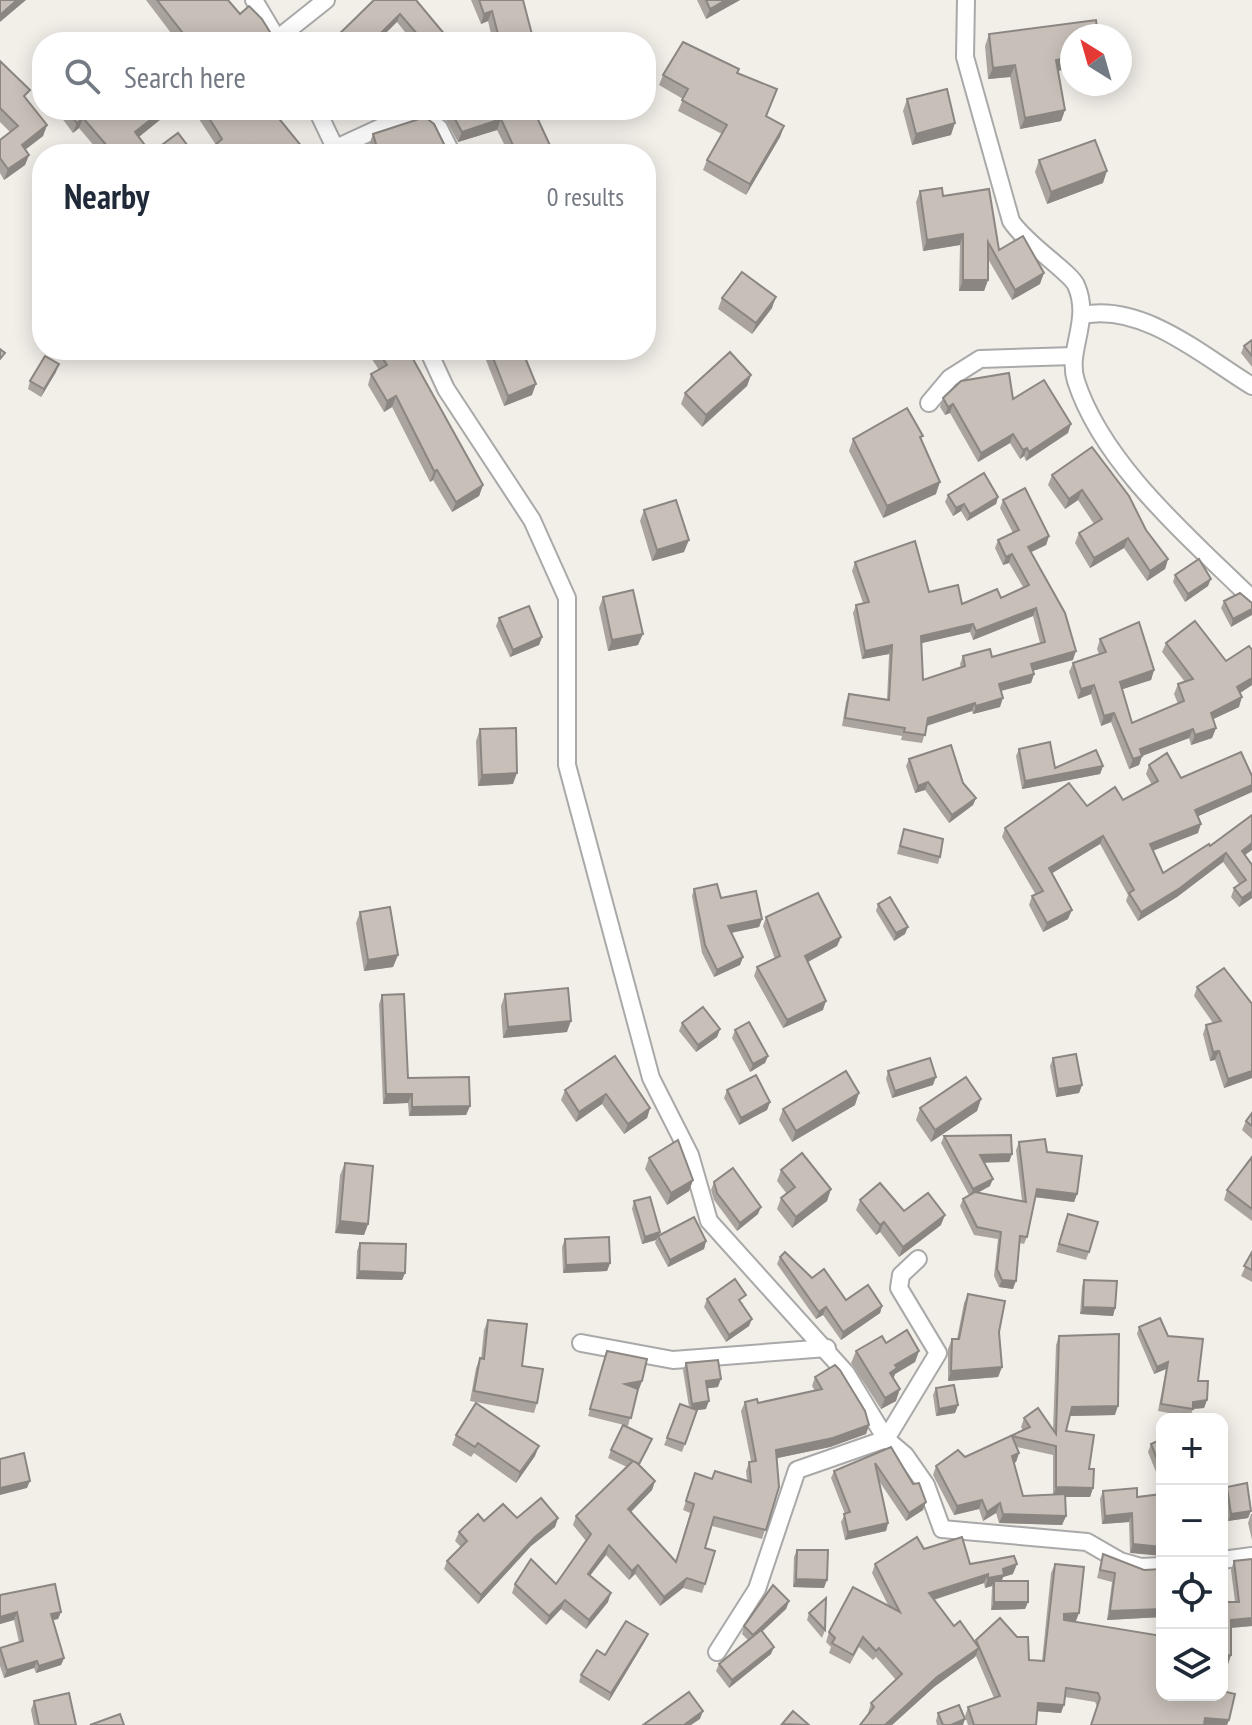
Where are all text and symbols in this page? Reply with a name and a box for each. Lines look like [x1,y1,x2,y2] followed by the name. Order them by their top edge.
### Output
[1060,24,1132,96] north arrow
[32,32,656,120] search box
[60,54,104,98] icon: search
[124,57,246,96] text: Search here
[64,174,149,218] text: Nearby
[547,180,624,213] text: 0 results
[1156,1413,1228,1701] map controls
[1156,1413,1228,1485] button: +
[1156,1485,1228,1557] button: −
[1156,1557,1228,1629] button: locate
[1156,1629,1228,1701] button: layers

